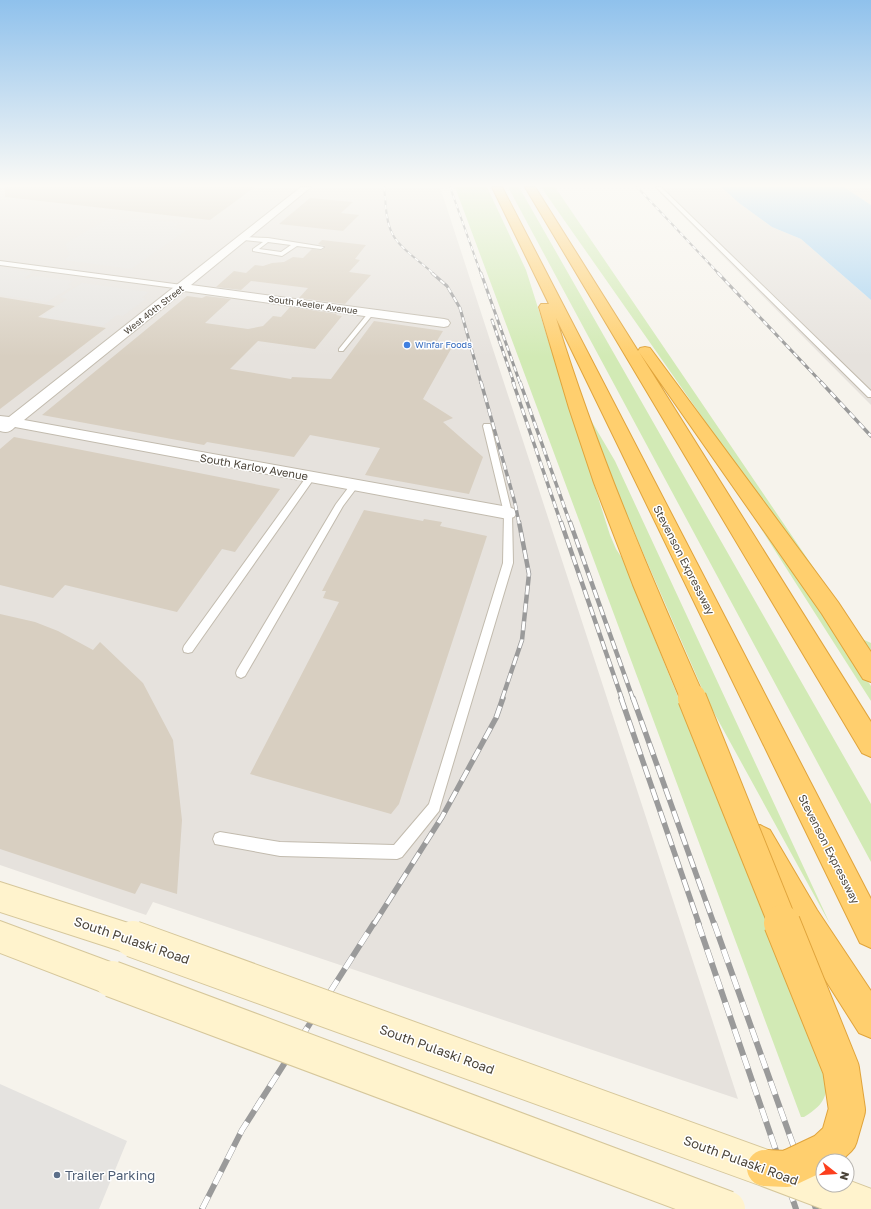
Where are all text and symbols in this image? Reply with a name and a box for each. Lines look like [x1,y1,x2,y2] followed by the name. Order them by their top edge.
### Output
[121,282,186,336] street label: West 40th Street
[268,293,358,316] street label: South Keeler Avenue
[415,339,472,350] place label: Winfar Foods
[402,340,412,350] marker: Winfar Foods
[199,451,309,482] street label: South Karlov Avenue
[651,503,718,617] street label: Stevenson Expressway
[796,792,863,906] street label: Stevenson Expressway
[72,913,192,967] street label: South Pulaski Road
[377,1021,497,1077] street label: South Pulaski Road
[681,1132,801,1188] street label: South Pulaski Road
[815,1153,855,1193] north arrow
[65,1167,155,1183] place label: Trailer Parking
[52,1170,62,1180] marker: Trailer Parking
[838,1170,852,1182] text: N

